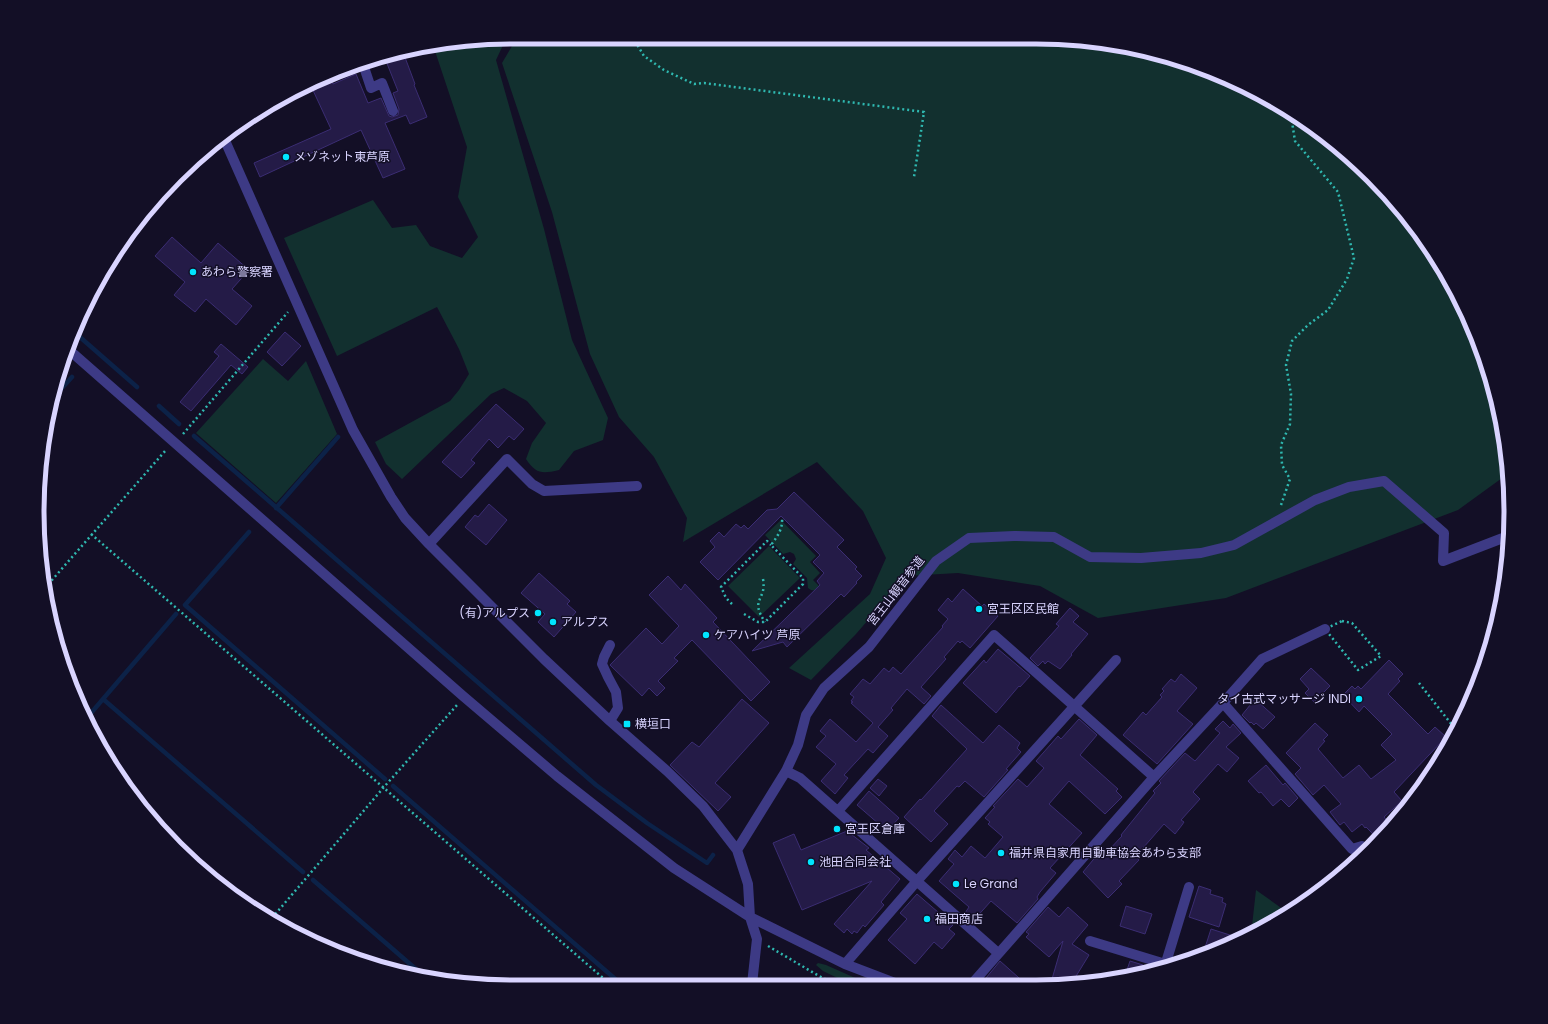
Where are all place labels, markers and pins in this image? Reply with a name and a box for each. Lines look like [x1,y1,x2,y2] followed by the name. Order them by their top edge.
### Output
[294,148,390,165] place label: メゾネット東芦原
[281,152,291,162] marker: メゾネット東芦原
[201,263,273,280] place label: あわら警察署
[188,267,198,277] marker: あわら警察署
[987,600,1059,617] place label: 宮王区区民館
[459,604,530,621] place label: (有)アルプス
[974,604,984,614] marker: 宮王区区民館
[533,608,543,618] marker: (有)アルプス
[561,613,609,630] place label: アルプス
[548,617,558,627] marker: アルプス
[714,626,801,643] place label: ケアハイツ 芦原
[701,630,711,640] marker: ケアハイツ 芦原
[1217,690,1351,707] place label: タイ古式マッサージ INDI
[1354,694,1364,704] marker: タイ古式マッサージ INDI
[635,715,671,732] place label: 横垣口
[622,719,632,729] marker: 横垣口
[845,820,905,837] place label: 宮王区倉庫
[832,824,842,834] marker: 宮王区倉庫
[1009,844,1201,861] place label: 福井県自家用自動車協会あわら支部
[996,848,1006,858] marker: 福井県自家用自動車協会あわら支部
[819,853,891,870] place label: 池田合同会社
[806,857,816,867] marker: 池田合同会社
[964,875,1018,892] place label: Le Grand
[951,879,961,889] marker: Le Grand
[935,910,983,927] place label: 福田商店
[922,914,932,924] marker: 福田商店

